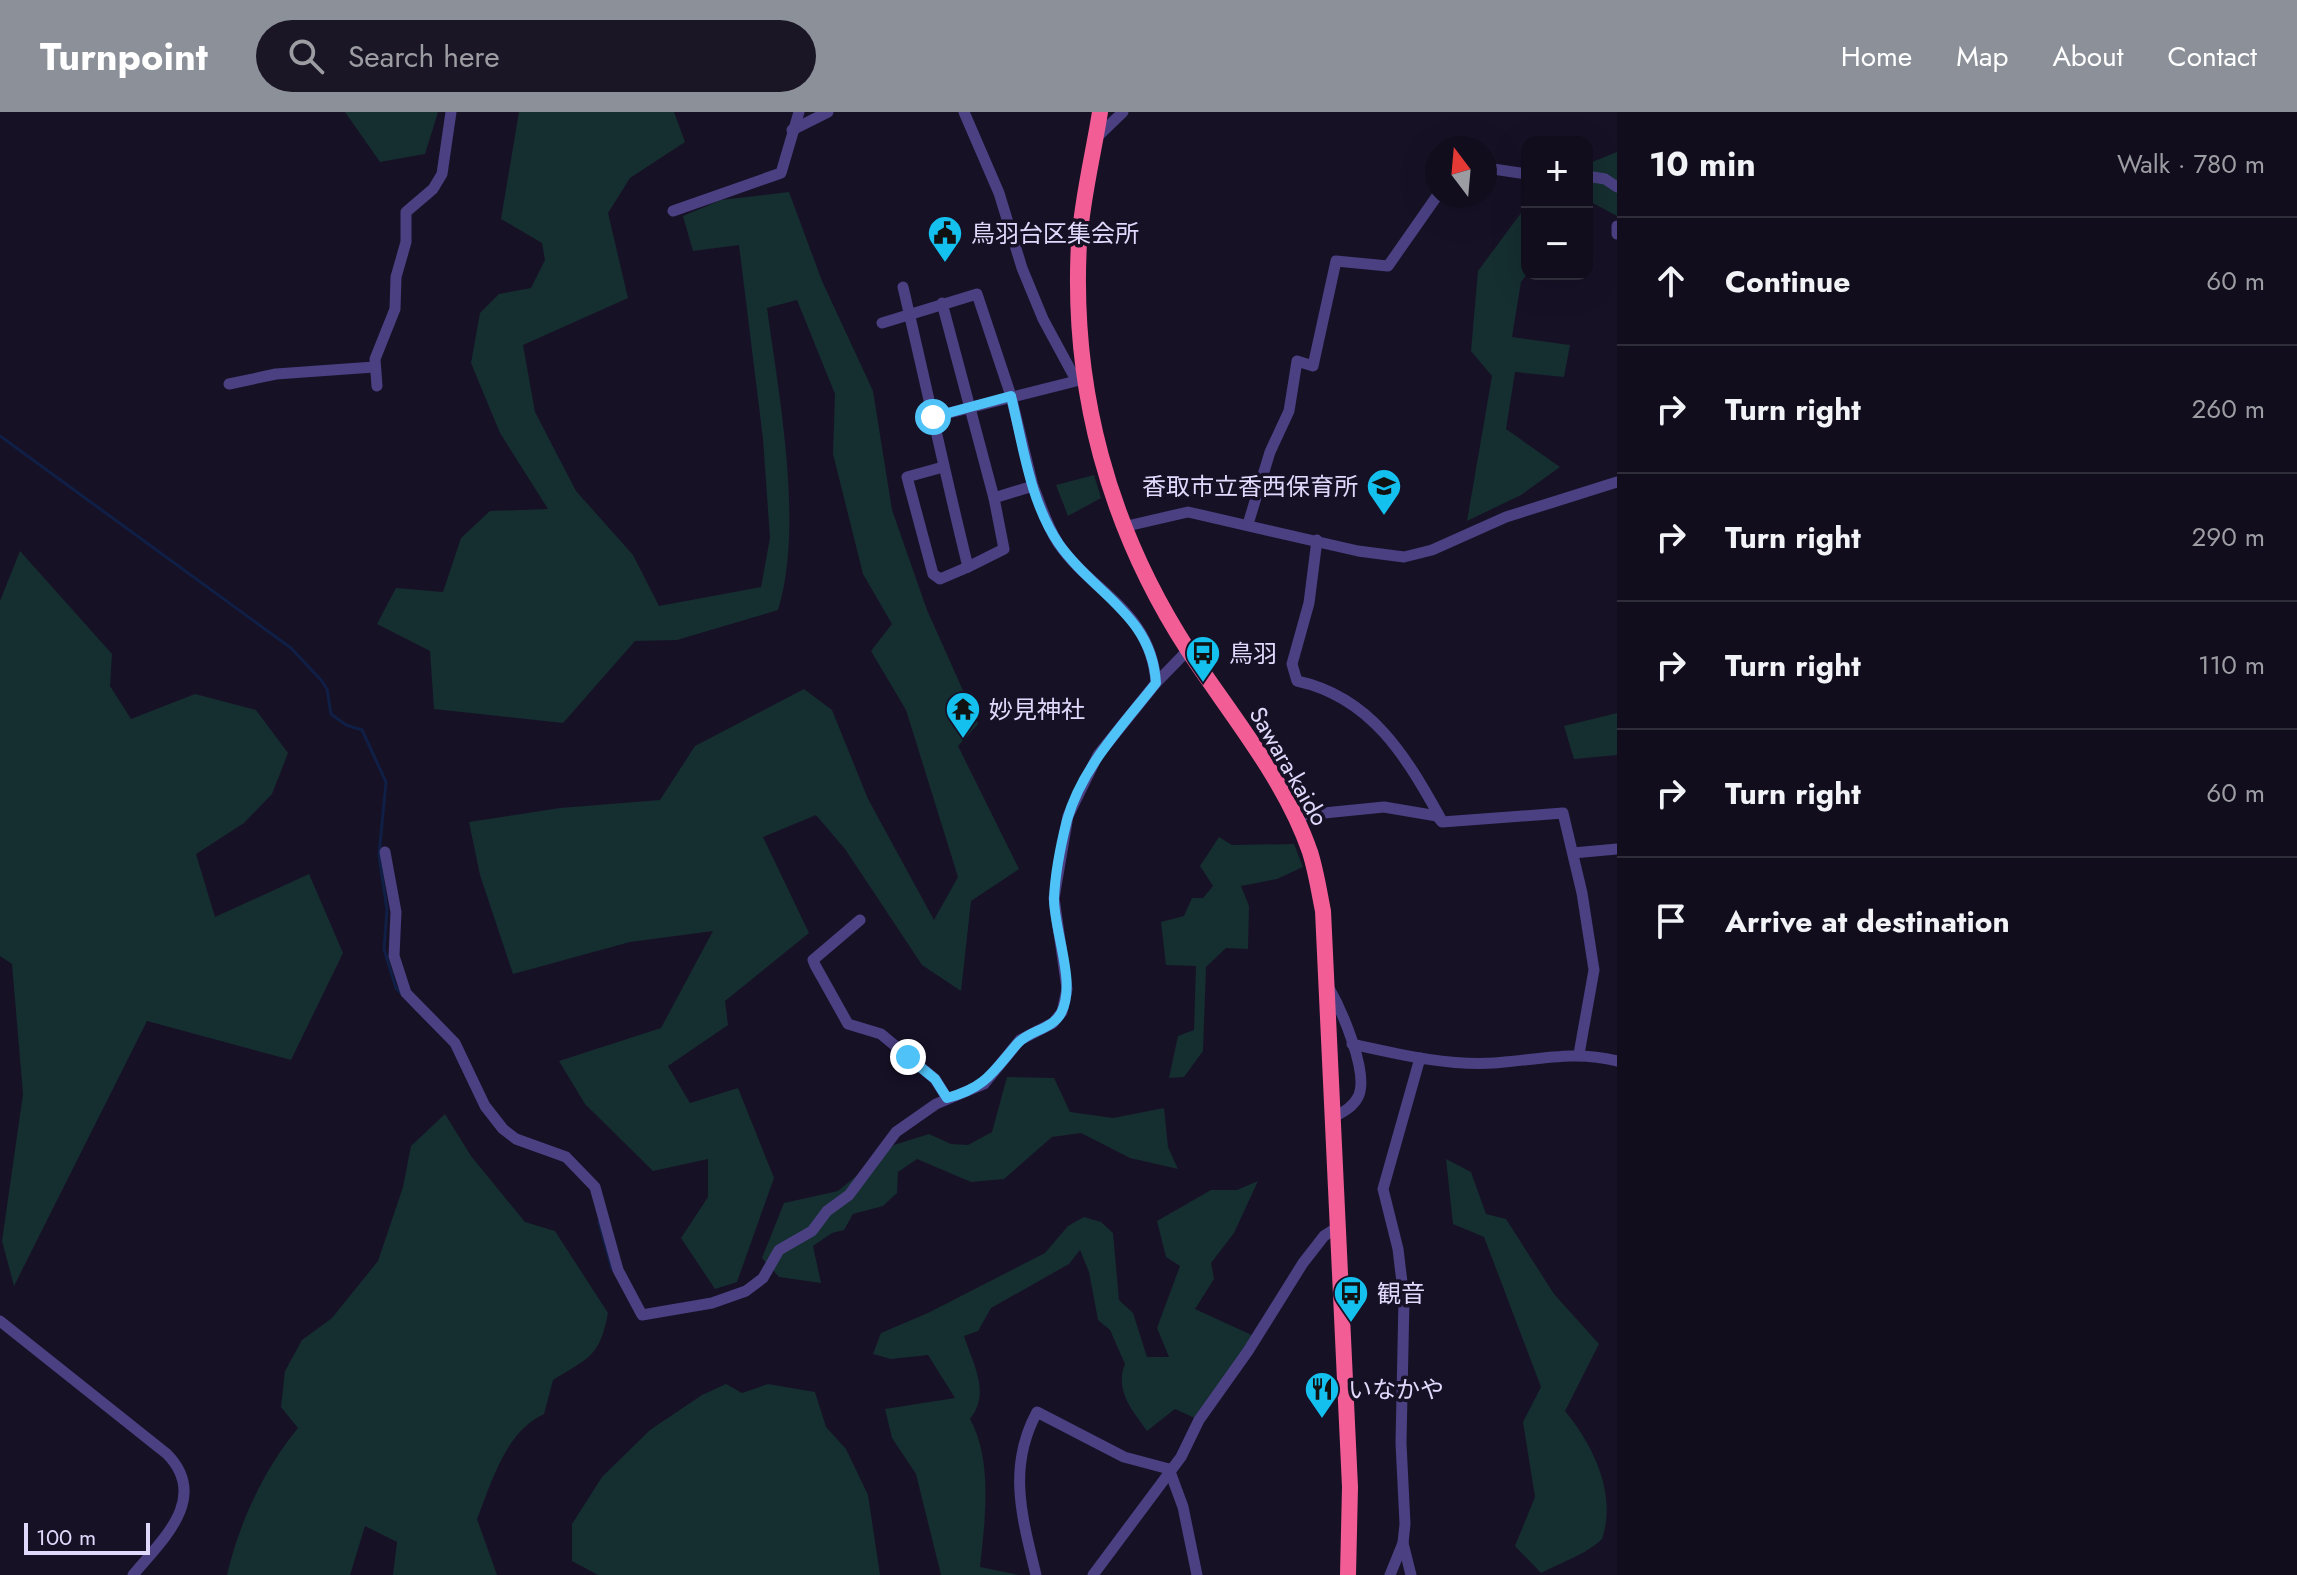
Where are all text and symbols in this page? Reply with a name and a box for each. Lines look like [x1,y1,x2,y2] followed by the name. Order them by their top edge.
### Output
[256,20,816,92] search box
[40,29,208,84] text: Turnpoint
[284,34,328,78] icon: search
[348,35,500,78] text: Search here
[1841,36,1912,77] text: Home
[1956,36,2008,77] text: Map
[2052,36,2124,77] text: About
[2168,36,2257,77] text: Contact
[1425,136,1497,208] north arrow
[1521,136,1593,280] map controls
[1521,136,1593,208] button: +
[1649,140,1756,189] text: 10 min
[2117,145,2265,183] text: Walk · 780 m
[1521,208,1593,280] button: −
[926,214,964,264] public building icon: 鳥羽台区集会所
[971,216,1139,251] place label: 鳥羽台区集会所
[1649,259,1693,303] icon: ahead
[1725,260,1851,303] text: Continue
[2206,262,2265,300] text: 60 m
[1649,387,1693,431] icon: right
[1725,388,1861,431] text: Turn right
[2192,390,2265,428] text: 260 m
[915,399,951,435] route start
[1365,467,1403,517] school or university icon: 香取市立香西保育所
[1142,469,1358,504] place label: 香取市立香西保育所
[1649,515,1693,559] icon: right
[1725,516,1861,559] text: Turn right
[2192,518,2265,556] text: 290 m
[1184,634,1222,684] bus stop icon: 鳥羽
[1229,636,1277,671] place label: 鳥羽
[1649,643,1693,687] icon: right
[1725,644,1861,687] text: Turn right
[2198,646,2265,684] text: 110 m
[944,690,982,740] temple icon: 妙見神社
[989,692,1085,727] place label: 妙見神社
[1241,700,1337,832] street label: Sawara-kaido
[1649,771,1693,815] icon: right
[1725,772,1861,815] text: Turn right
[2206,774,2265,812] text: 60 m
[1649,899,1693,943] icon: arrive
[1725,900,2010,943] text: Arrive at destination
[890,1039,926,1075] route end
[1332,1274,1370,1324] bus stop icon: 観音
[1377,1276,1425,1311] place label: 観音
[1303,1370,1341,1420] restaurant icon: いなかや
[1348,1372,1444,1407] place label: いなかや
[24,1519,150,1555] scale bar
[36,1521,96,1553] text: 100 m

